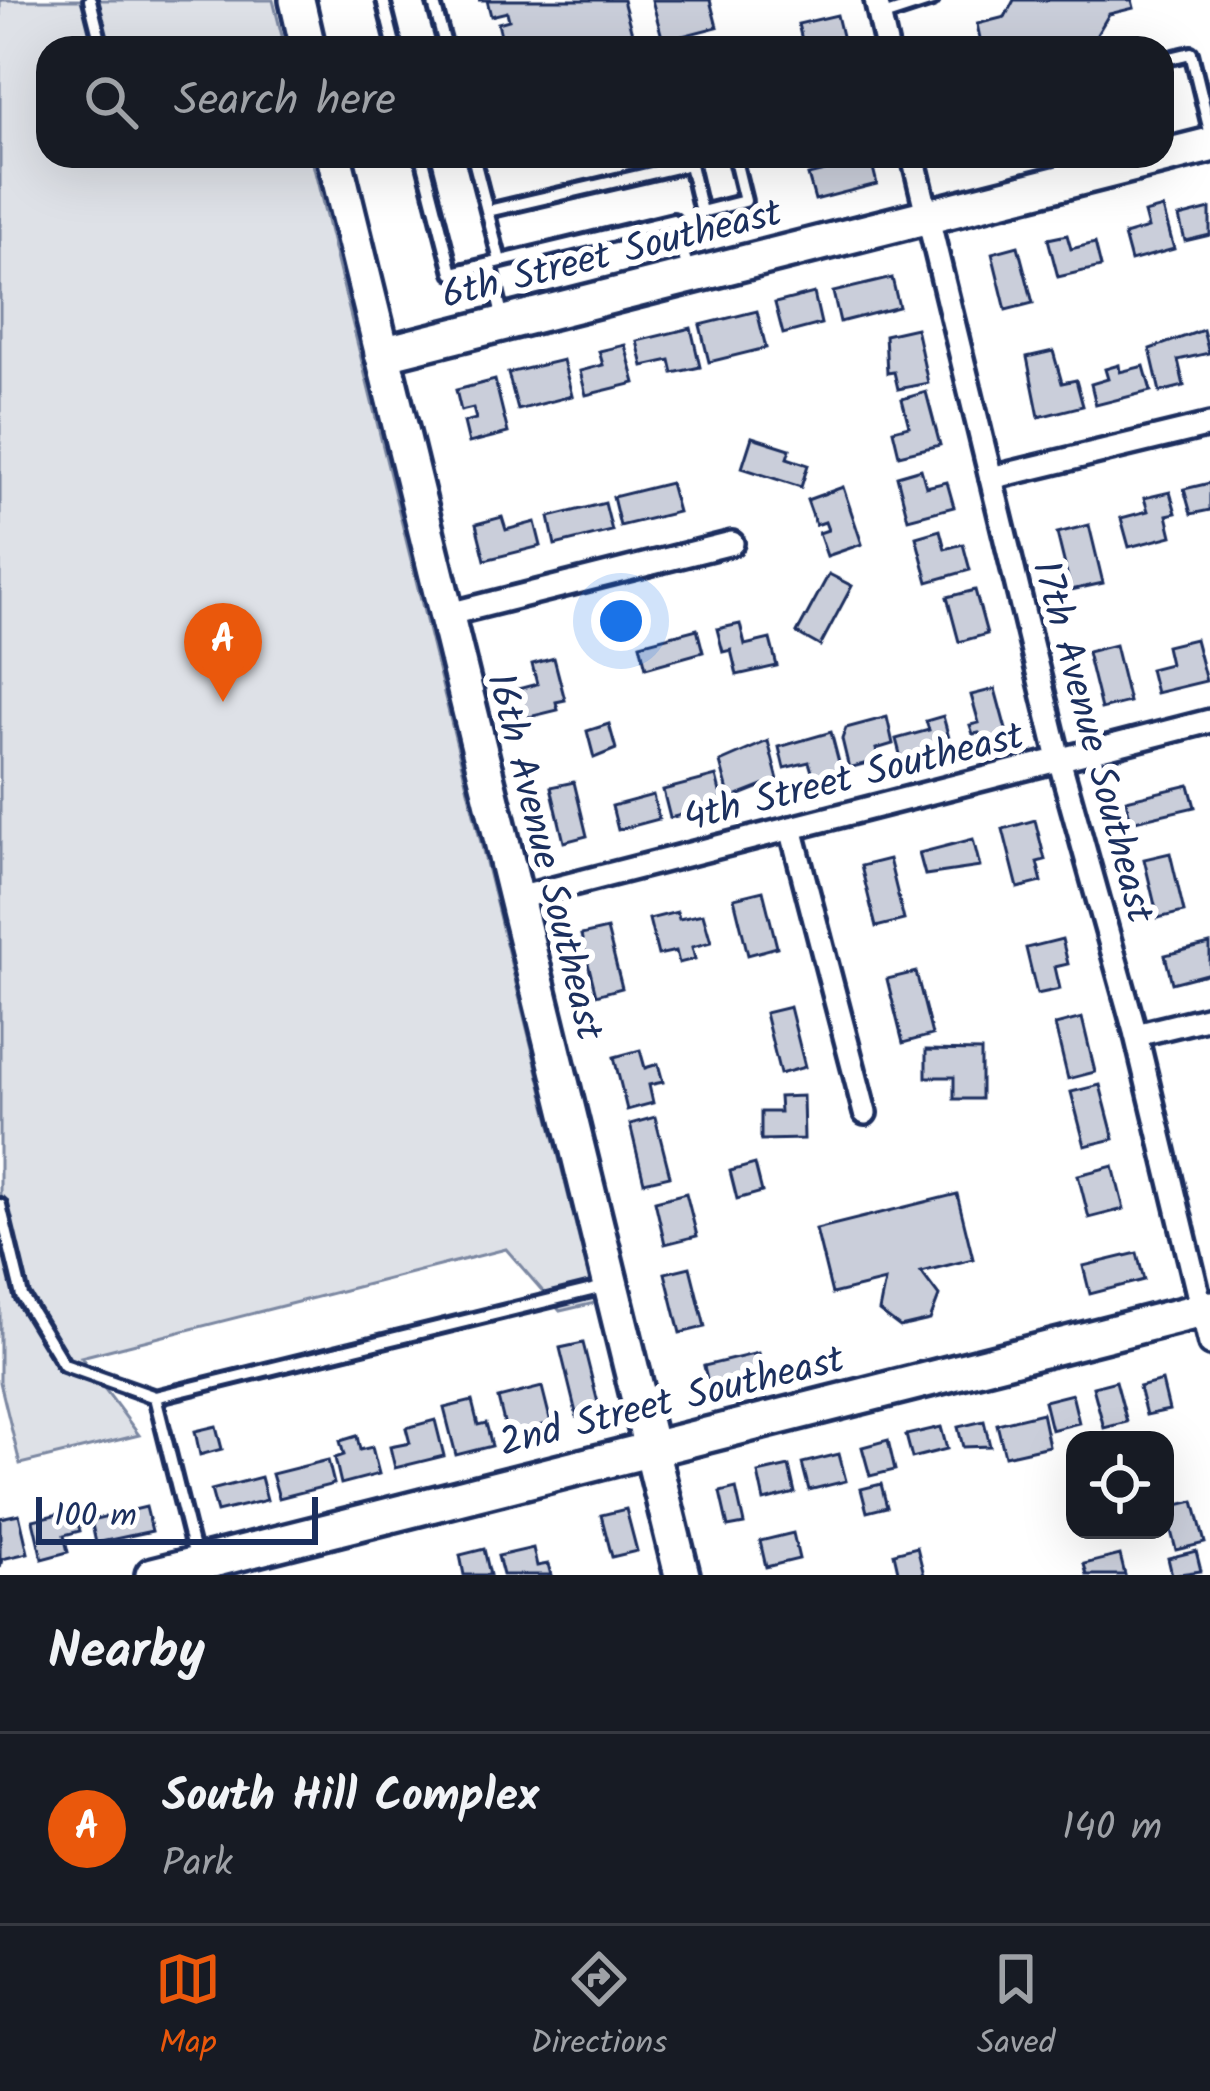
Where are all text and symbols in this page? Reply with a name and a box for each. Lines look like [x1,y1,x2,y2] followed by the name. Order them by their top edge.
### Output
[36,36,1174,168] search box
[174,66,396,138] text: Search here
[78,69,144,135] icon: search
[435,183,789,328] street label: 6th Street Southeast
[1013,554,1170,931] street label: 17th Avenue Southeast
[591,591,651,651] your location
[184,603,262,702] pin: A
[467,667,619,1048] street label: 16th Avenue Southeast
[677,706,1031,851] street label: 4th Street Southeast
[493,1330,852,1476] street label: 2nd Street Southeast
[1066,1431,1174,1539] map controls
[1066,1431,1174,1539] button: locate
[36,1491,318,1544] scale bar
[54,1491,137,1544] text: 100 m
[48,1613,205,1694] text: Nearby
[162,1762,539,1834] text: South Hill Complex
[75,1798,99,1860] text: A
[1062,1798,1162,1860] text: 140 m
[162,1834,233,1896] text: Park
[155,1946,221,2071] tab: Map
[530,1946,667,2071] tab: Directions
[977,1946,1055,2071] tab: Saved

